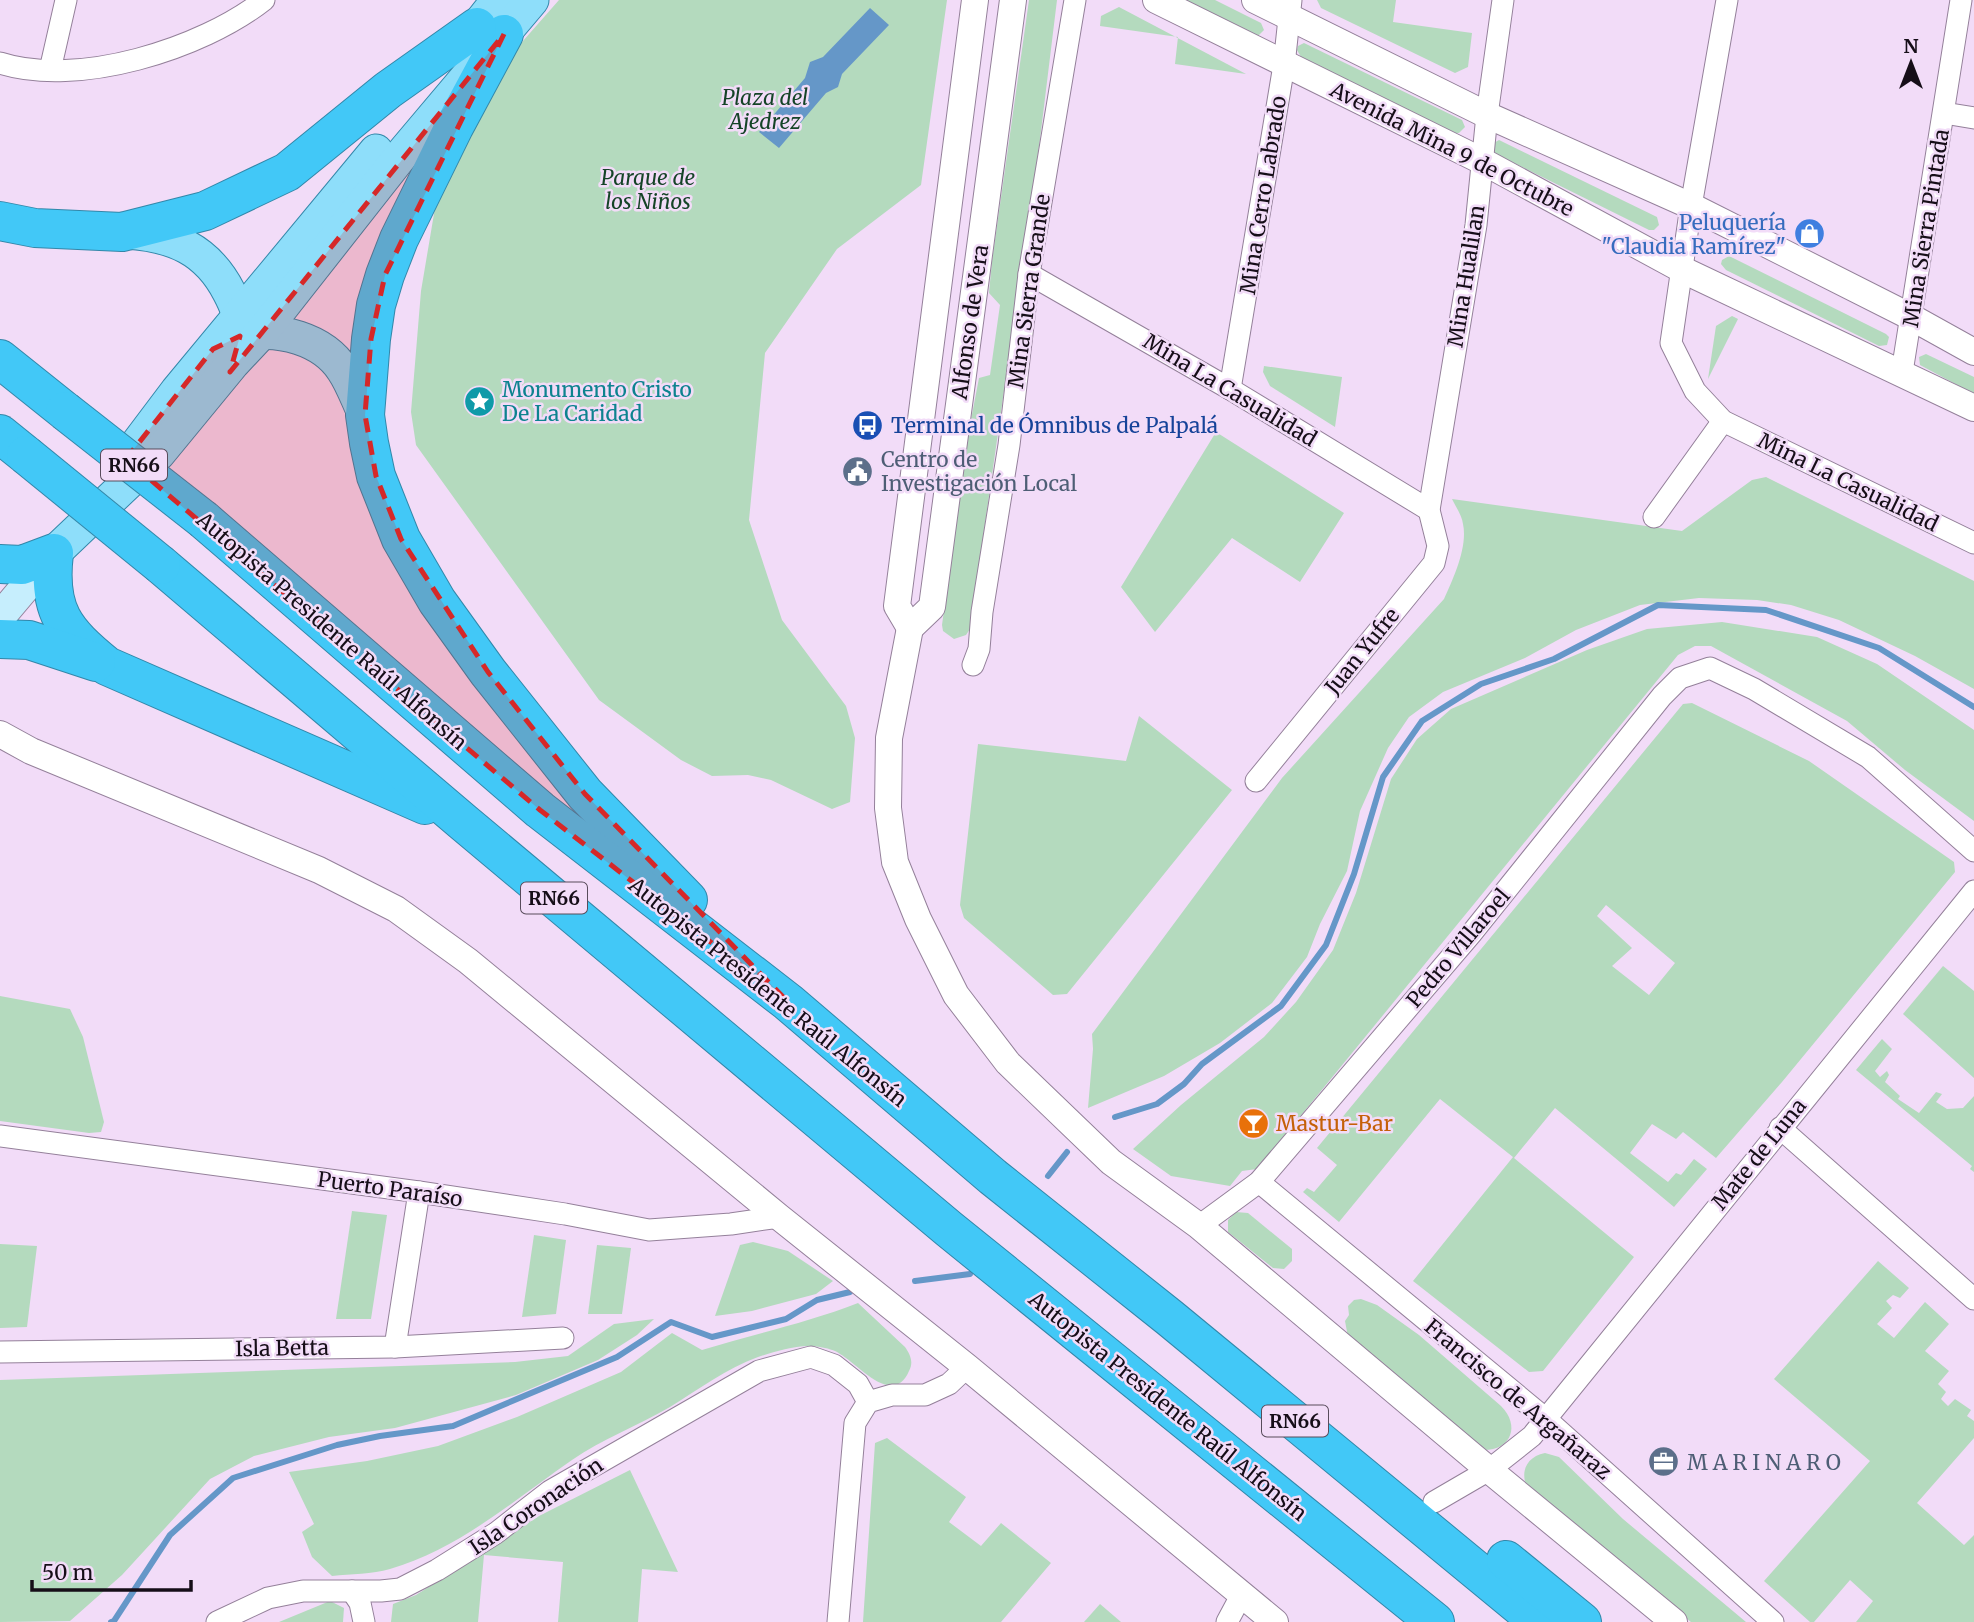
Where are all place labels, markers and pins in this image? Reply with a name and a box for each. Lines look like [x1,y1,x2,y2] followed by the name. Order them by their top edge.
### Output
[1602,209,1786,260] place label: Peluquería "Claudia Ramírez"
[1792,217,1826,251] shop icon: Peluquería "Claudia Ramírez"
[502,376,692,427] place label: Monumento Cristo De La Caridad
[462,384,496,418] place icon: Monumento Cristo De La Caridad
[851,408,885,442] bus stop icon: Terminal de Ómnibus de Palpalá
[891,412,1218,439] place label: Terminal de Ómnibus de Palpalá
[881,446,1078,497] place label: Centro de Investigación Local
[841,454,875,488] public building icon: Centro de Investigación Local
[1236,1106,1270,1140] bar icon: Mastur-Bar
[1276,1110,1393,1137] place label: Mastur-Bar
[1647,1445,1681,1479] office icon: M A R I N A R O
[1687,1449,1841,1476] place label: M A R I N A R O

